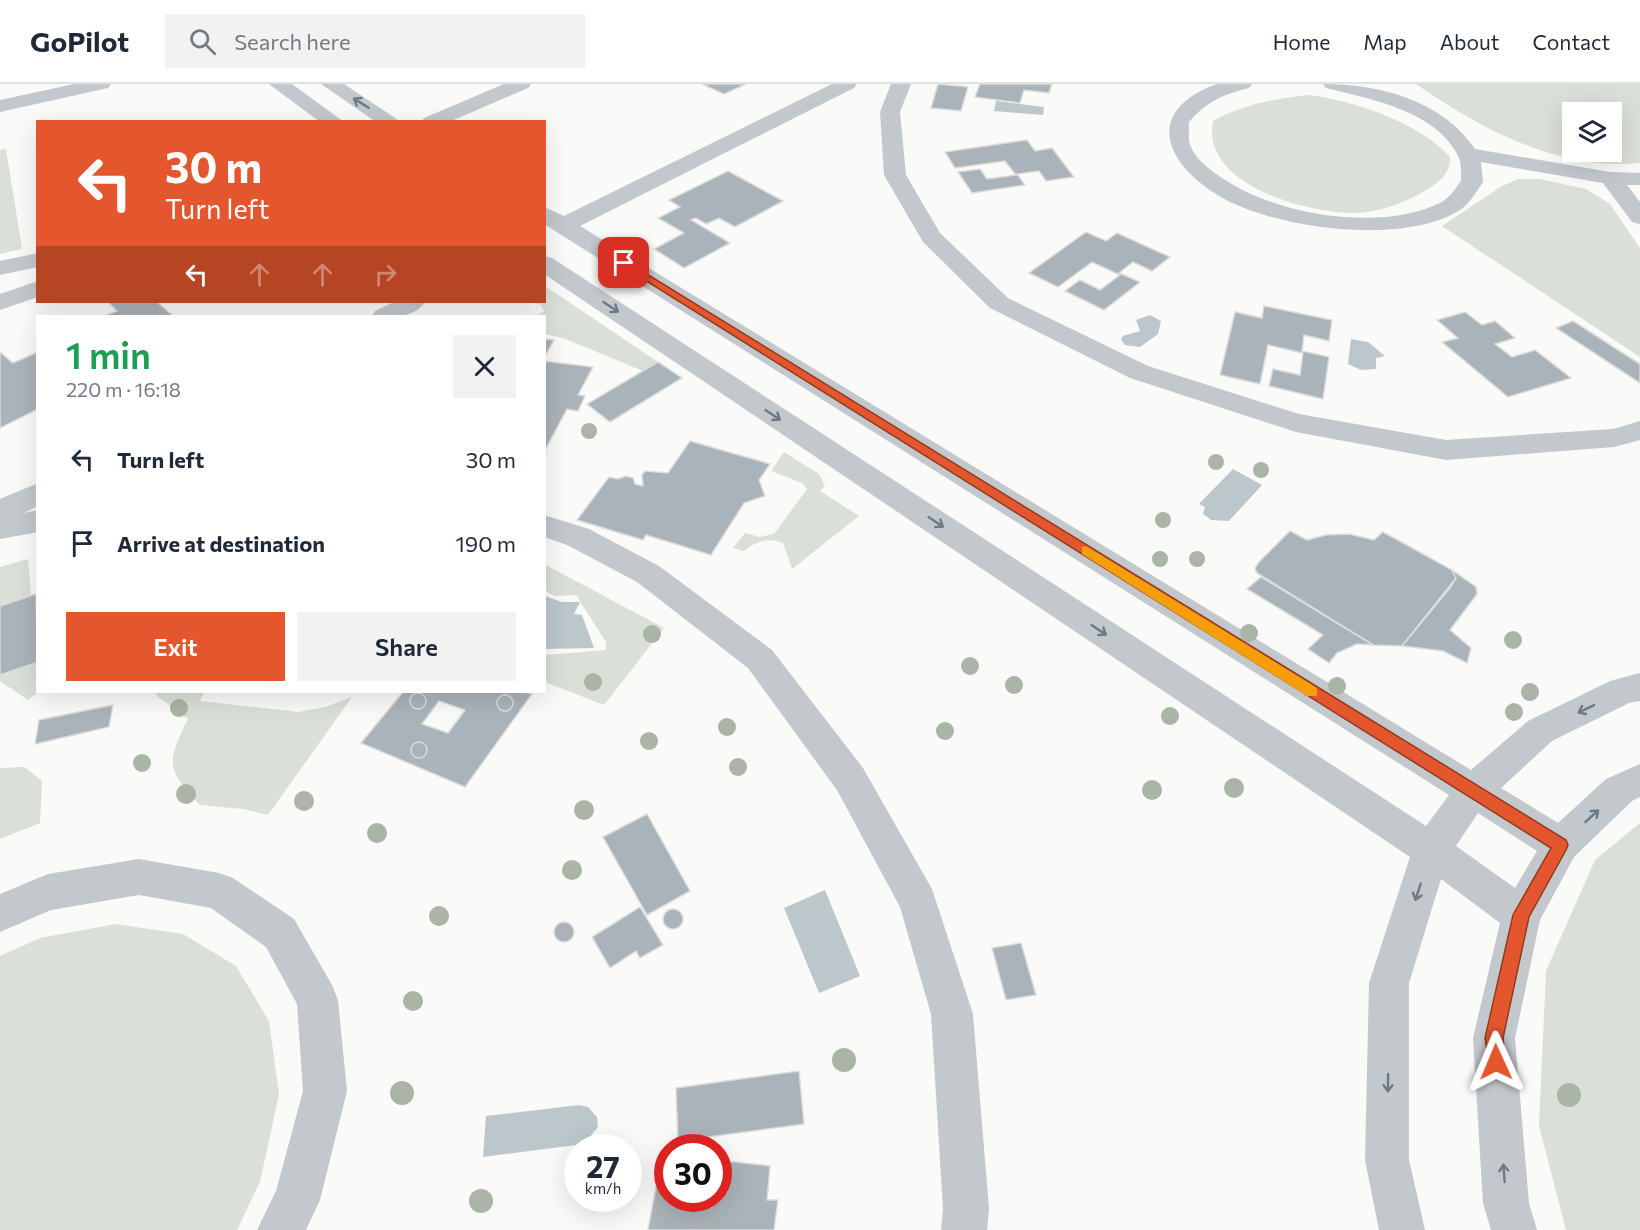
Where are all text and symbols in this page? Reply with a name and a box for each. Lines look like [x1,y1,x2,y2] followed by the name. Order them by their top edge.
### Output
[165,14,585,68] search box
[30,24,129,58] text: GoPilot
[186,25,219,58] icon: search
[234,28,351,55] text: Search here
[1273,29,1330,54] text: Home
[1363,29,1407,54] text: Map
[1440,29,1499,54] text: About
[1532,29,1610,54] text: Contact
[353,96,370,108] one-way arrow
[1562,102,1622,162] map controls
[1562,102,1622,162] button: layers
[165,140,262,192] text: 30 m
[66,144,144,222] icon: left
[165,192,269,225] text: Turn left
[598,237,649,288] pin
[607,246,640,279] icon: arrive
[180,258,213,291] icon: left
[243,258,276,291] icon: ahead
[306,258,339,291] icon: ahead
[369,258,402,291] icon: right
[602,301,619,313] one-way arrow
[66,332,151,376] text: 1 min
[453,335,516,398] button: close
[66,377,181,401] text: 220 m · 16:18
[765,409,781,421] one-way arrow
[66,443,99,476] icon: left
[117,446,204,473] text: Turn left
[466,446,516,473] text: 30 m
[927,517,944,529] one-way arrow
[66,527,99,560] icon: arrive
[117,530,325,557] text: Arrive at destination
[455,530,516,557] text: 190 m
[66,612,285,681] button: Exit
[297,612,516,681] button: Share
[1090,624,1106,636] one-way arrow
[1577,703,1595,715] one-way arrow
[1584,809,1599,823] one-way arrow
[1412,882,1423,901] one-way arrow
[1464,1030,1528,1094] position arrow
[1382,1072,1394,1092] one-way arrow
[654,1134,732,1212] speed limit sign: 30
[586,1147,620,1184] text: 27
[1498,1163,1509,1183] one-way arrow
[585,1179,621,1197] text: km/h

